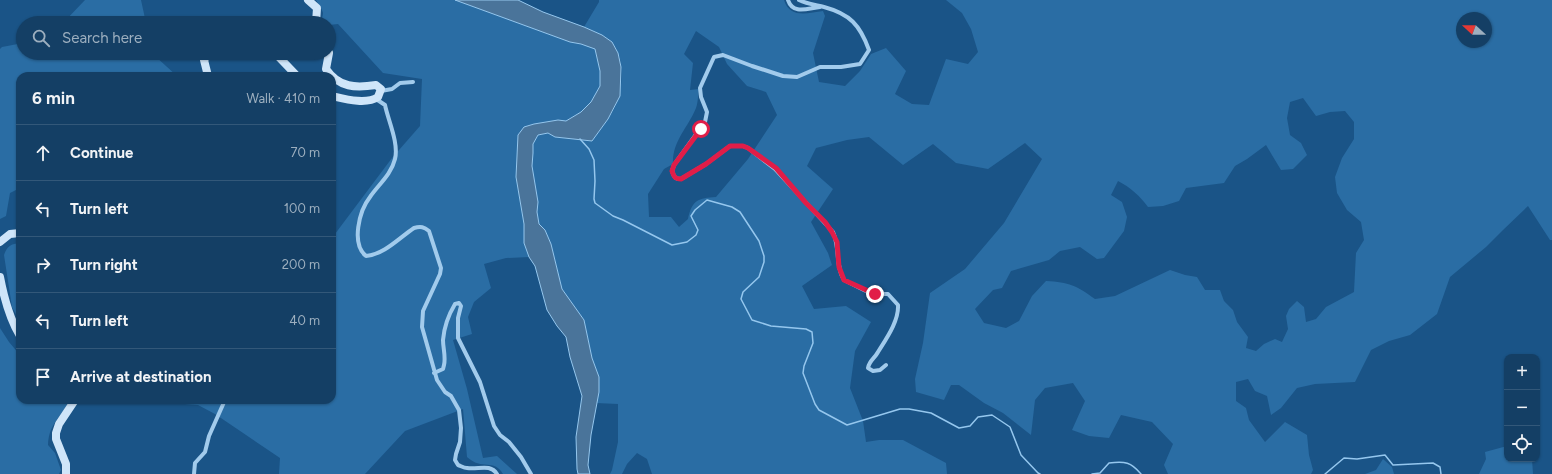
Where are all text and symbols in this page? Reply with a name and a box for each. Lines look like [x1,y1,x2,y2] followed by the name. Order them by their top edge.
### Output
[1456,12,1492,48] north arrow
[16,16,336,60] search box
[30,27,52,49] icon: search
[62,29,142,47] text: Search here
[32,88,75,108] text: 6 min
[246,91,320,106] text: Walk · 410 m
[692,120,710,138] route start
[32,142,54,164] icon: ahead
[70,144,133,162] text: Continue
[290,145,320,160] text: 70 m
[32,198,54,220] icon: left
[70,200,128,218] text: Turn left
[284,201,320,216] text: 100 m
[32,254,54,276] icon: right
[70,256,138,274] text: Turn right
[282,257,320,272] text: 200 m
[866,285,884,303] route end
[32,310,54,332] icon: left
[70,312,128,330] text: Turn left
[289,313,320,328] text: 40 m
[1504,354,1540,462] map controls
[1504,354,1540,390] button: +
[32,366,54,388] icon: arrive
[70,368,211,386] text: Arrive at destination
[1504,390,1540,426] button: −
[1504,426,1540,462] button: locate

